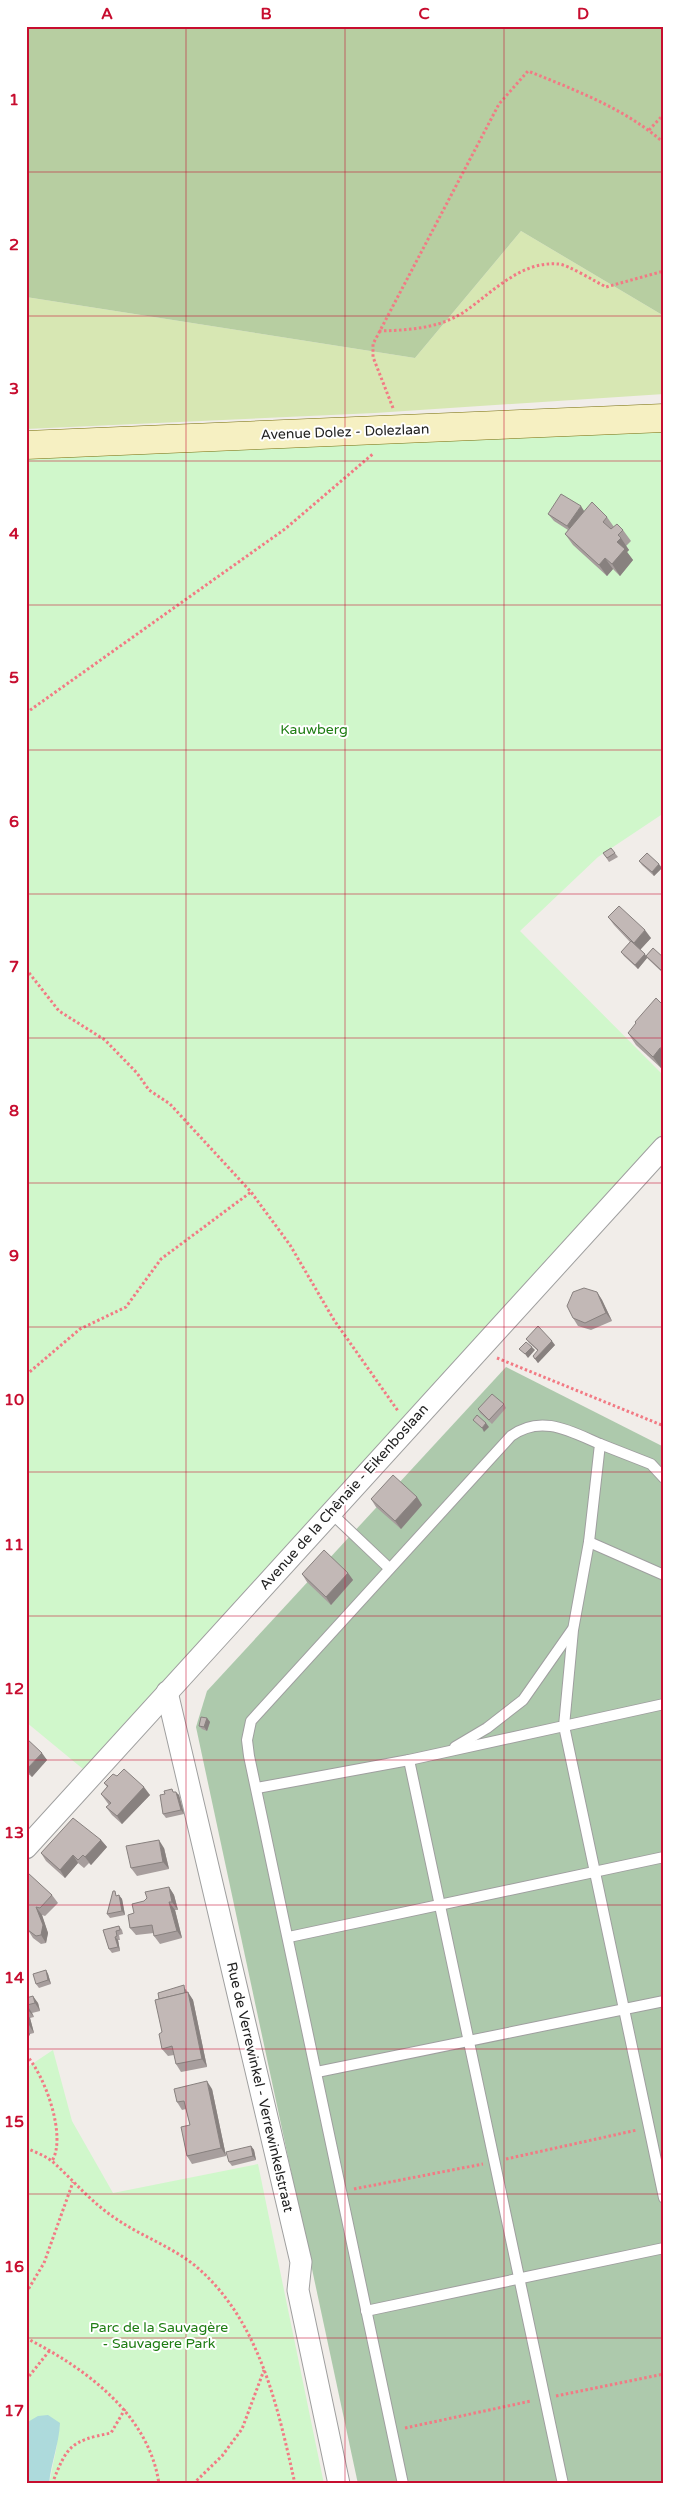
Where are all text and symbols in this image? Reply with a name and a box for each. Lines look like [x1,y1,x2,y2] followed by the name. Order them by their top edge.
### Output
[101,4,113,24] text: A
[260,4,272,24] text: B
[418,4,430,24] text: C
[577,4,589,24] text: D
[9,90,19,110] text: 1
[9,235,19,255] text: 2
[9,379,19,399] text: 3
[260,421,430,443] street label: Avenue Dolez - Dolezlaan
[9,524,19,544] text: 4
[9,668,19,688] text: 5
[280,721,348,738] park label: Kauwberg
[9,812,19,832] text: 6
[9,957,19,977] text: 7
[9,1101,19,1121] text: 8
[9,1246,19,1266] text: 9
[4,1390,24,1410] text: 10
[256,1401,432,1593] street label: Avenue de la Chênaie - Eikenboslaan
[4,1535,24,1555] text: 11
[4,1679,24,1699] text: 12
[4,1823,24,1843] text: 13
[223,1960,297,2214] street label: Rue de Verrewinkel - Verrewinkelstraat
[4,1968,24,1988] text: 14
[4,2112,24,2132] text: 15
[4,2257,24,2277] text: 16
[90,2319,228,2352] park label: Parc de la Sauvagère - Sauvagere Park
[4,2401,24,2421] text: 17

